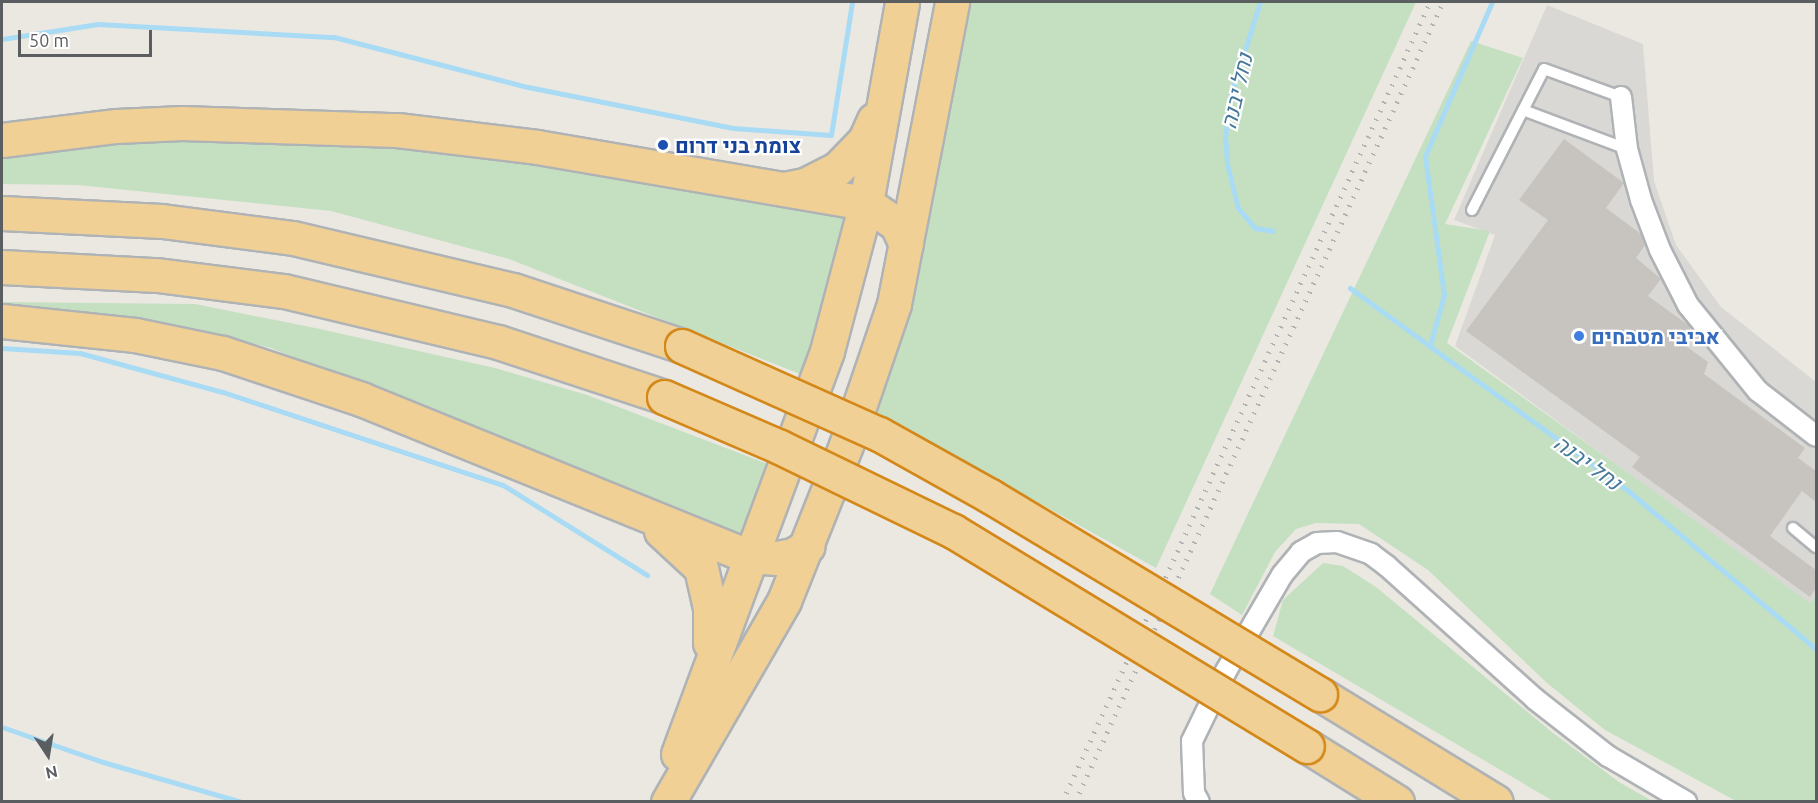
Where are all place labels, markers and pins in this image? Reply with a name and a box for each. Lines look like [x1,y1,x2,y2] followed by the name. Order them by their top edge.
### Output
[675,132,801,158] place label: צומת בני דרום
[656,138,670,152] marker: צומת בני דרום
[1591,323,1720,349] place label: אביבי מטבחים
[1572,329,1586,343] marker: אביבי מטבחים

